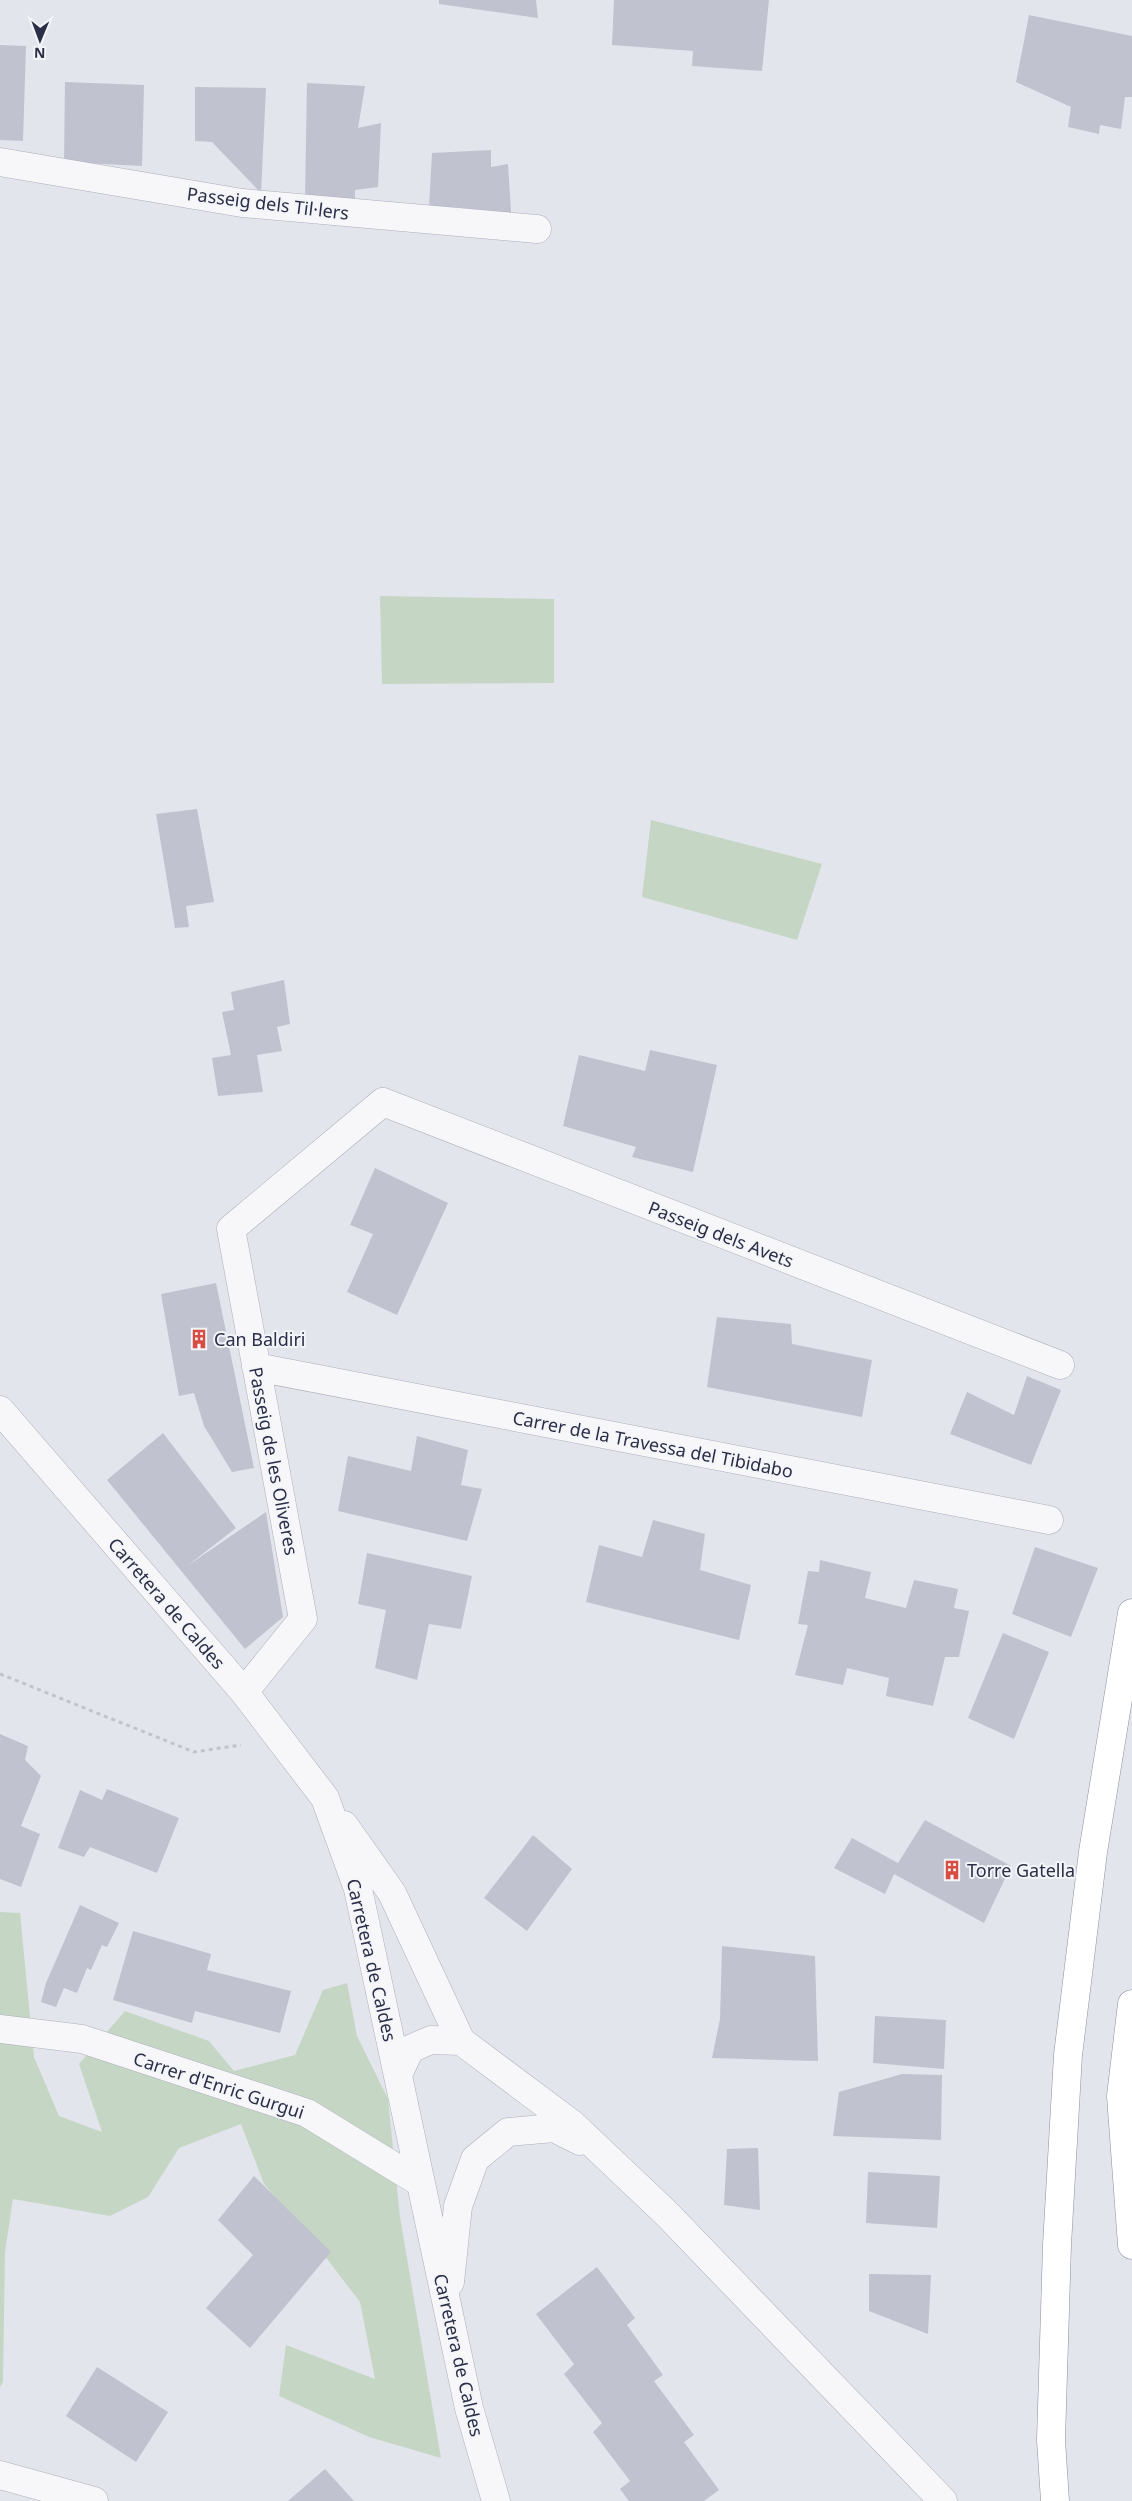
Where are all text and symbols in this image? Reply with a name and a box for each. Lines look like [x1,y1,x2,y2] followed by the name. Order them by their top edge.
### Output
[15,15,65,65] north arrow
[34,44,46,63] text: N
[186,181,350,225] street label: Passeig dels Til·lers
[645,1195,797,1273] street label: Passeig dels Avets
[214,1327,306,1351] place label: Can Baldiri
[188,1328,210,1350] building icon: Can Baldiri
[244,1365,304,1557] street label: Passeig de les Oliveres
[511,1405,795,1483] street label: Carrer de la Travessa del Tibidabo
[103,1532,231,1674] street label: Carretera de Caldes
[967,1858,1075,1882] place label: Torre Gatella
[941,1859,963,1881] building icon: Torre Gatella
[342,1876,402,2044] street label: Carretera de Caldes
[131,2046,307,2124] street label: Carrer d'Enric Gurgui
[429,2271,489,2439] street label: Carretera de Caldes

